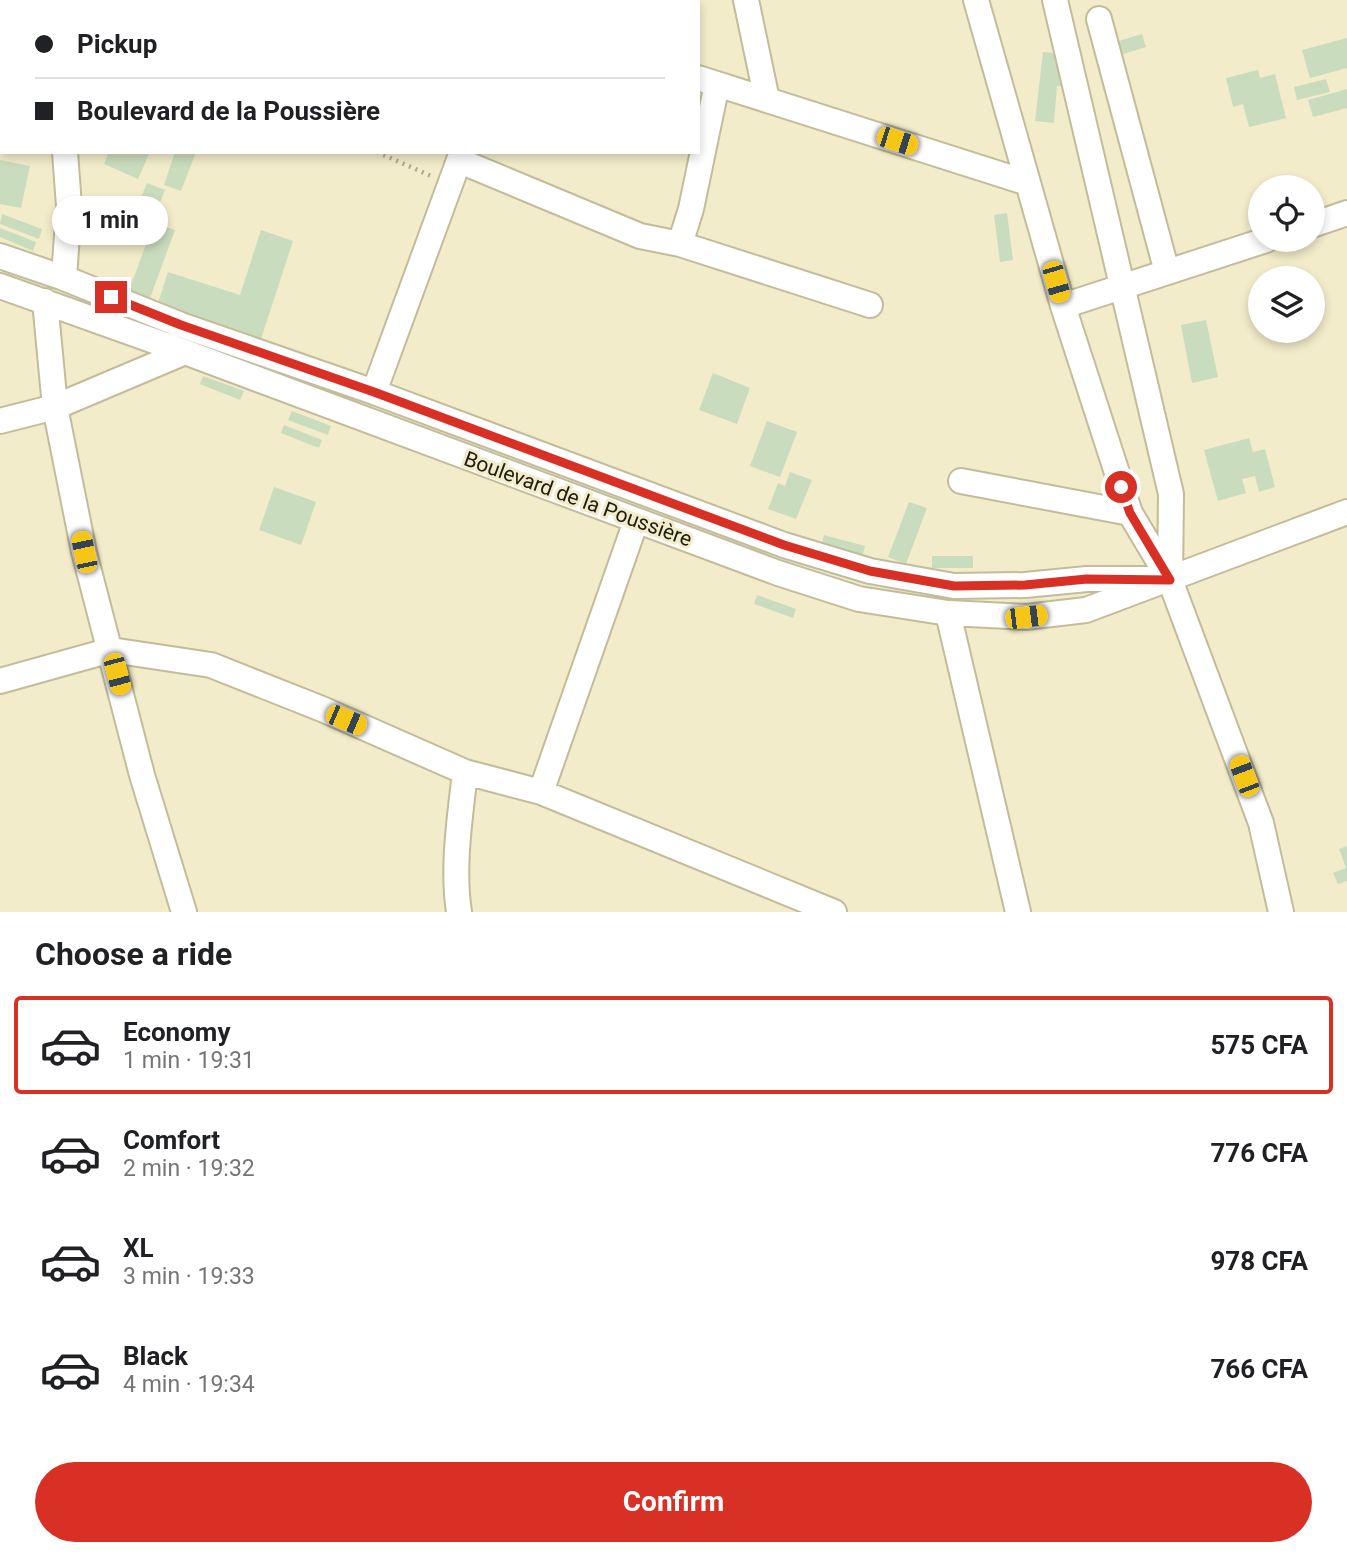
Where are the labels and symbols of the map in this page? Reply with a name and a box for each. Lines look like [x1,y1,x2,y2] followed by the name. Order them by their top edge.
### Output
[874,125,921,157] car
[53,196,169,244] callout: 1 min
[1041,259,1072,305] car
[95,281,127,313] route end
[461,447,695,551] street label: Boulevard de la Poussière
[1105,471,1137,503] route start
[70,529,99,575] car
[1004,604,1049,630] car
[102,651,133,697] car
[323,702,370,738] car
[1227,753,1262,799] car

